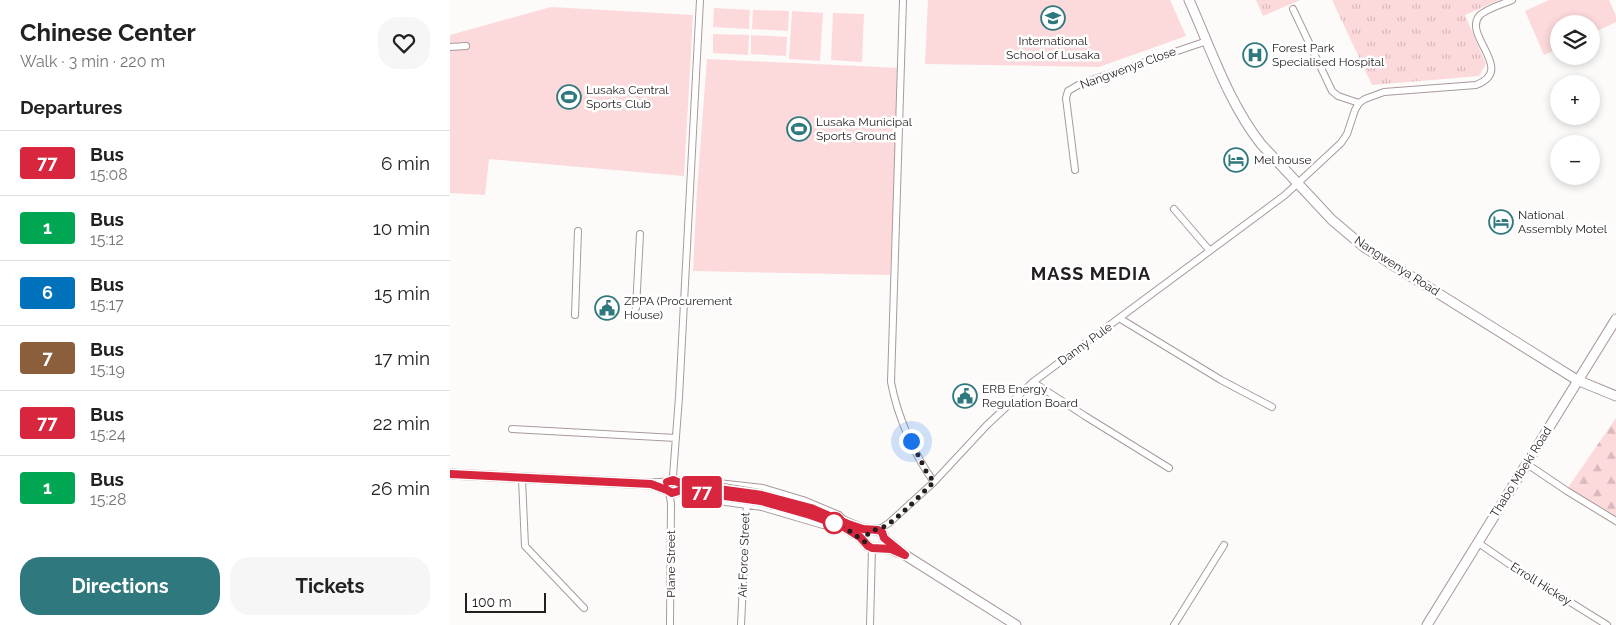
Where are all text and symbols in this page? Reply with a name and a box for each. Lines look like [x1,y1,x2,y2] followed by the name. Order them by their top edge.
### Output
[1040,5,1066,31] school or university icon: International School of Lusaka
[1550,15,1600,185] map controls
[1550,15,1600,65] button: layers
[378,17,430,69] button: heart
[20,18,196,47] text: Chinese Center
[1006,34,1100,62] place label: International School of Lusaka
[1272,41,1385,69] place label: Forest Park Specialised Hospital
[1242,42,1268,68] hospital icon: Forest Park Specialised Hospital
[1078,44,1178,92] street label: Nangwenya Close
[20,52,165,71] text: Walk · 3 min · 220 m
[1550,75,1600,125] button: +
[586,83,669,111] place label: Lusaka Central Sports Club
[556,84,582,110] sports icon: Lusaka Central Sports Club
[20,96,122,118] text: Departures
[816,115,913,143] place label: Lusaka Municipal Sports Ground
[786,116,812,142] sports icon: Lusaka Municipal Sports Ground
[1550,135,1600,185] button: −
[90,143,124,165] text: Bus
[1223,147,1249,173] hotel icon: Mel house
[37,152,58,173] text: 77
[381,152,430,174] text: 6 min
[1254,153,1312,167] place label: Mel house
[90,165,128,184] text: 15:08
[90,208,124,230] text: Bus
[1518,208,1608,236] place label: National Assembly Motel
[1488,209,1514,235] hotel icon: National Assembly Motel
[43,217,52,238] text: 1
[373,217,430,239] text: 10 min
[90,230,124,249] text: 15:12
[1352,233,1442,299] street label: Nangwenya Road
[1031,263,1151,284] district label: MASS MEDIA
[90,273,124,295] text: Bus
[42,282,53,303] text: 6
[374,282,430,304] text: 15 min
[624,294,732,322] place label: ZPPA (Procurement House)
[90,295,124,314] text: 15:17
[594,295,620,321] public building icon: ZPPA (Procurement House)
[1055,320,1115,368] street label: Danny Pule
[90,338,124,360] text: Bus
[42,347,53,368] text: 7
[374,347,430,369] text: 17 min
[90,360,125,379] text: 15:19
[982,382,1078,410] place label: ERB Energy Regulation Board
[952,383,978,409] public building icon: ERB Energy Regulation Board
[90,403,124,425] text: Bus
[37,412,58,433] text: 77
[373,412,430,434] text: 22 min
[1487,424,1555,520] street label: Thabo Mbeki Road
[90,425,126,444] text: 15:24
[899,429,924,454] your location
[90,468,124,490] text: Bus
[680,476,724,508] line badge: 77
[43,477,52,498] text: 1
[371,477,430,499] text: 26 min
[692,481,712,502] text: 77
[90,490,126,509] text: 15:28
[736,512,752,598] street label: Air Force Street
[823,512,845,534] unlabelled marker
[664,530,678,598] street label: Plane Street
[20,557,220,615] button: Directions
[230,557,430,615] button: Tickets
[1508,560,1575,609] street label: Erroll Hickey
[465,590,546,613] scale bar
[472,594,512,610] text: 100 m

